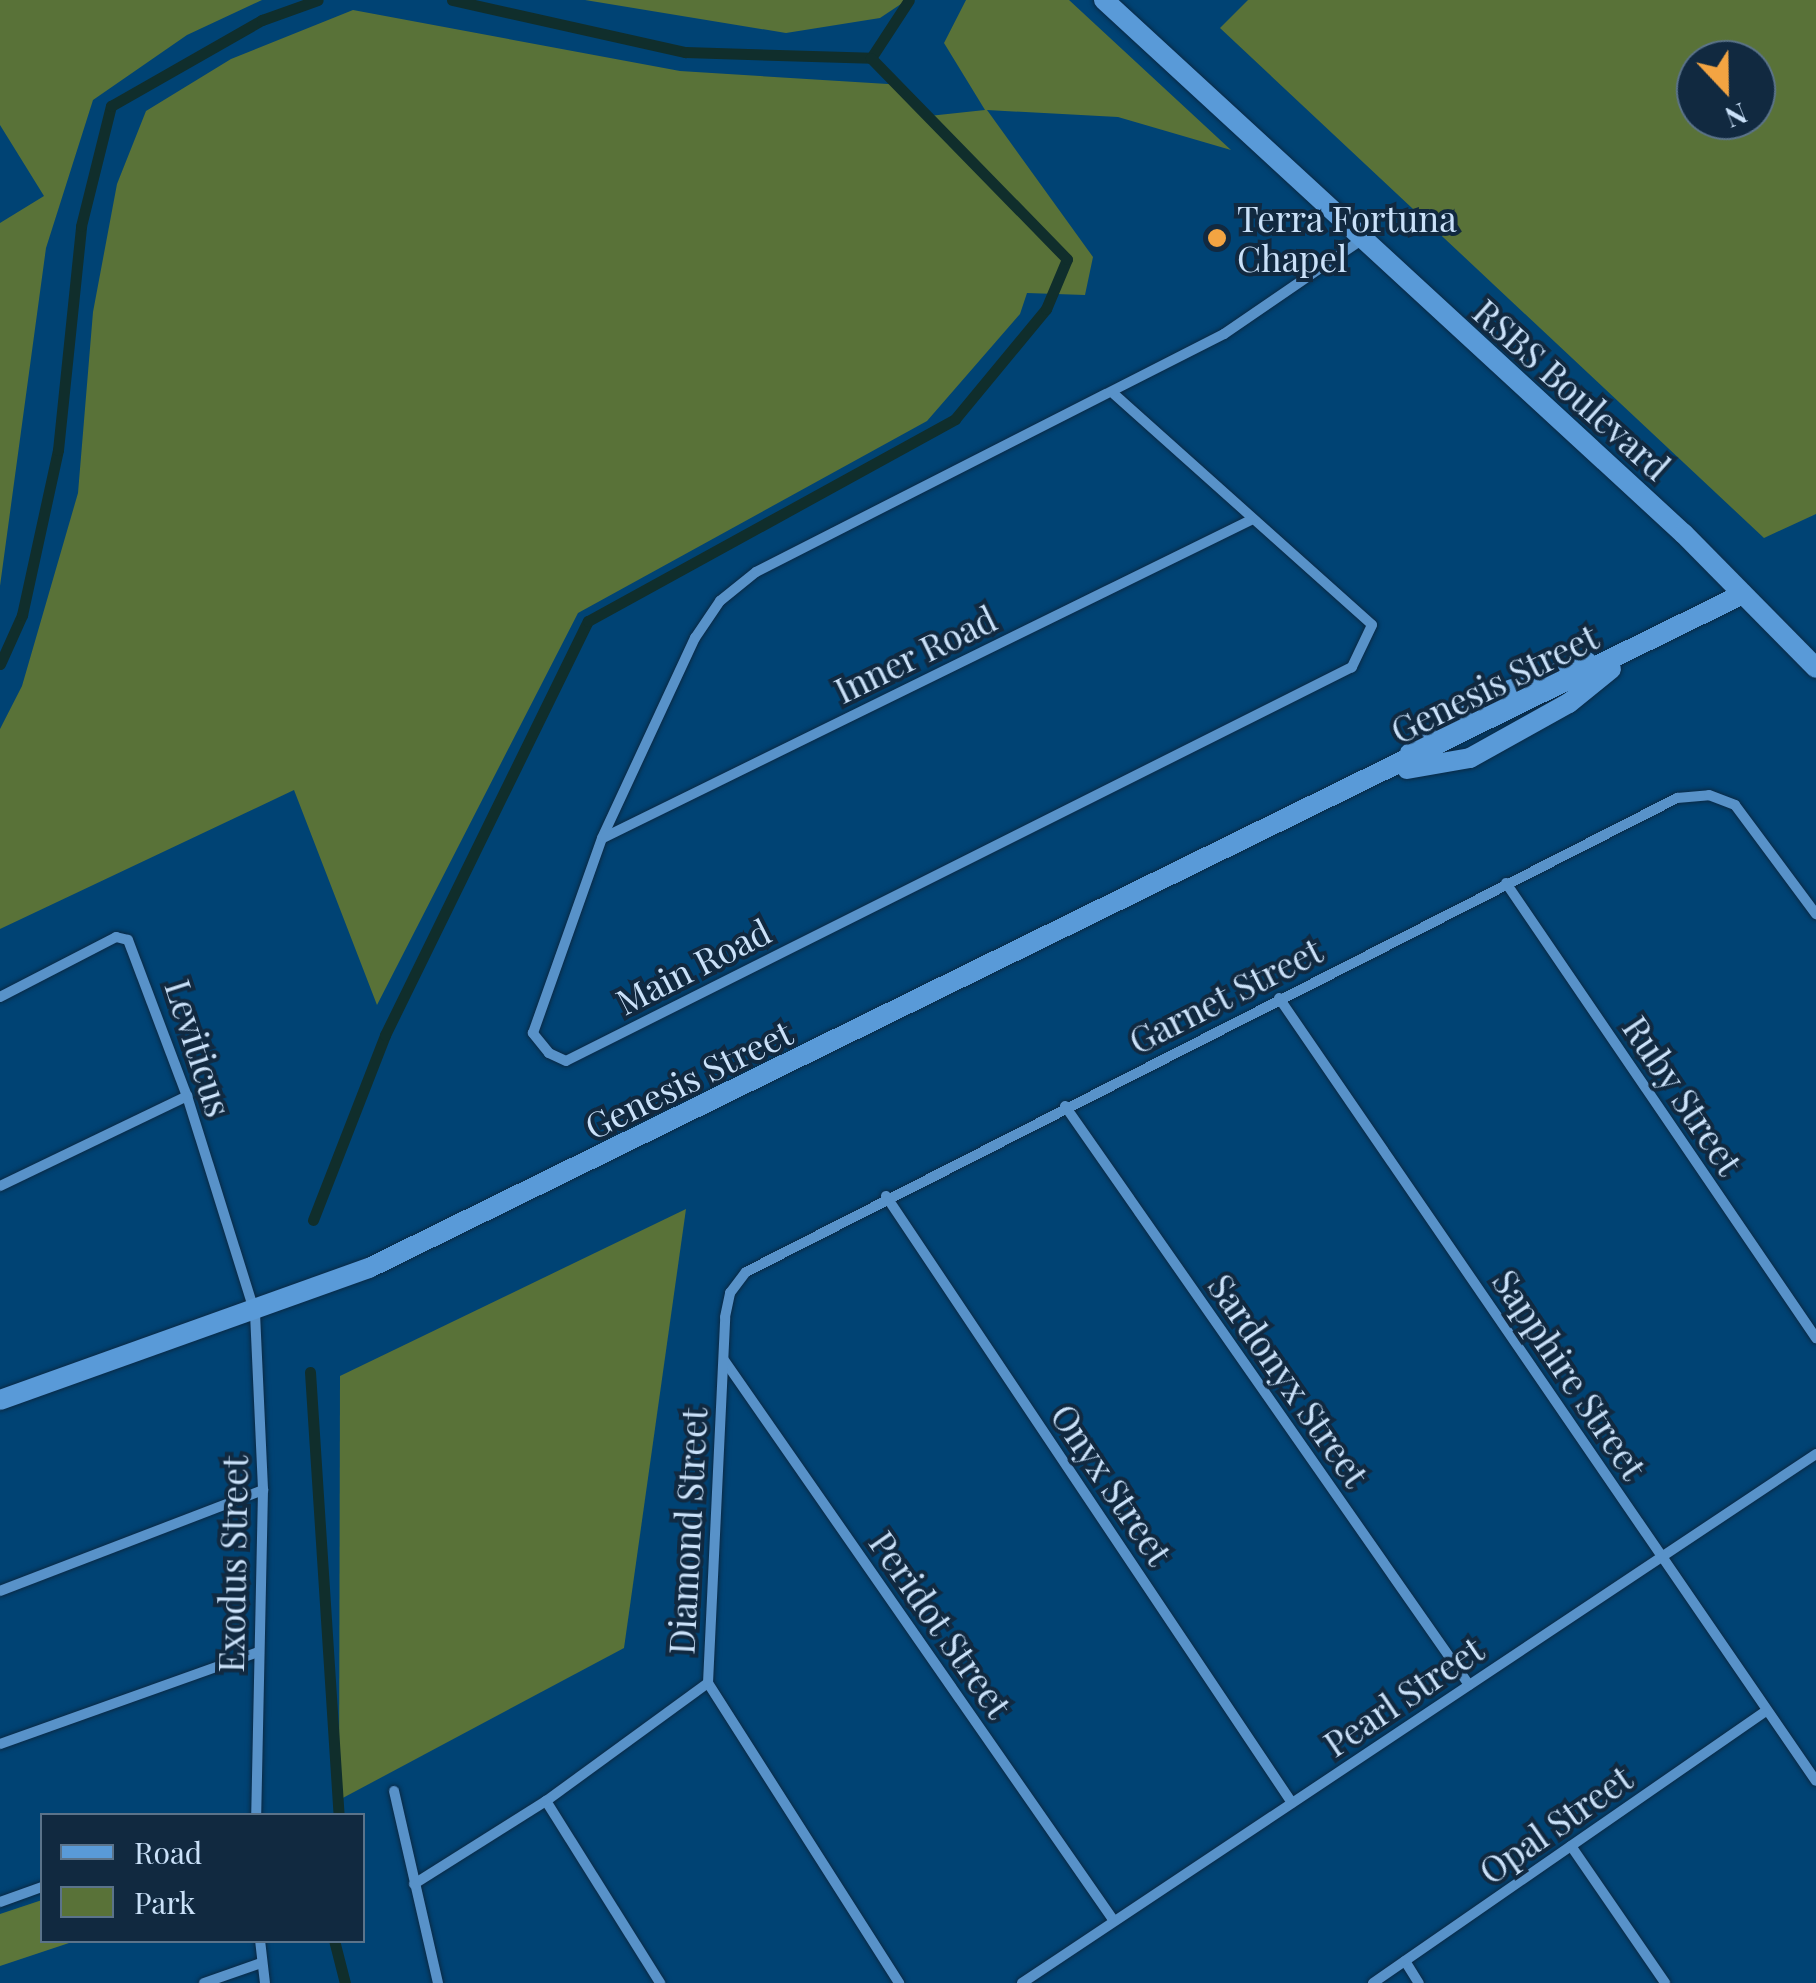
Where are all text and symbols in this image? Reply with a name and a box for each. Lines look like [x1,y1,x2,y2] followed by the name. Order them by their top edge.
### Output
[1676,40,1776,140] north arrow
[1720,95,1753,137] text: N
[1237,197,1457,279] place label: Terra Fortuna Chapel
[1206,227,1228,249] marker: Terra Fortuna Chapel
[1465,290,1679,488] street label: RSBS Boulevard
[827,597,1003,711] street label: Inner Road
[1384,615,1604,751] street label: Genesis Street
[609,909,777,1023] street label: Main Road
[1121,928,1329,1062] street label: Garnet Street
[157,974,241,1122] street label: Leviticus
[1614,1008,1752,1182] street label: Ruby Street
[578,1011,798,1147] street label: Genesis Street
[1485,1261,1655,1487] street label: Sapphire Street
[1200,1266,1378,1494] street label: Sardonyx Street
[1043,1396,1181,1572] street label: Onyx Street
[660,1406,714,1656] street label: Diamond Street
[209,1455,255,1673] street label: Exodus Street
[861,1523,1021,1725] street label: Peridot Street
[1315,1627,1491,1765] street label: Pearl Street
[1471,1756,1639,1892] street label: Opal Street
[40,1813,365,1943] legend
[134,1832,202,1872] text: Road
[134,1882,196,1922] text: Park

